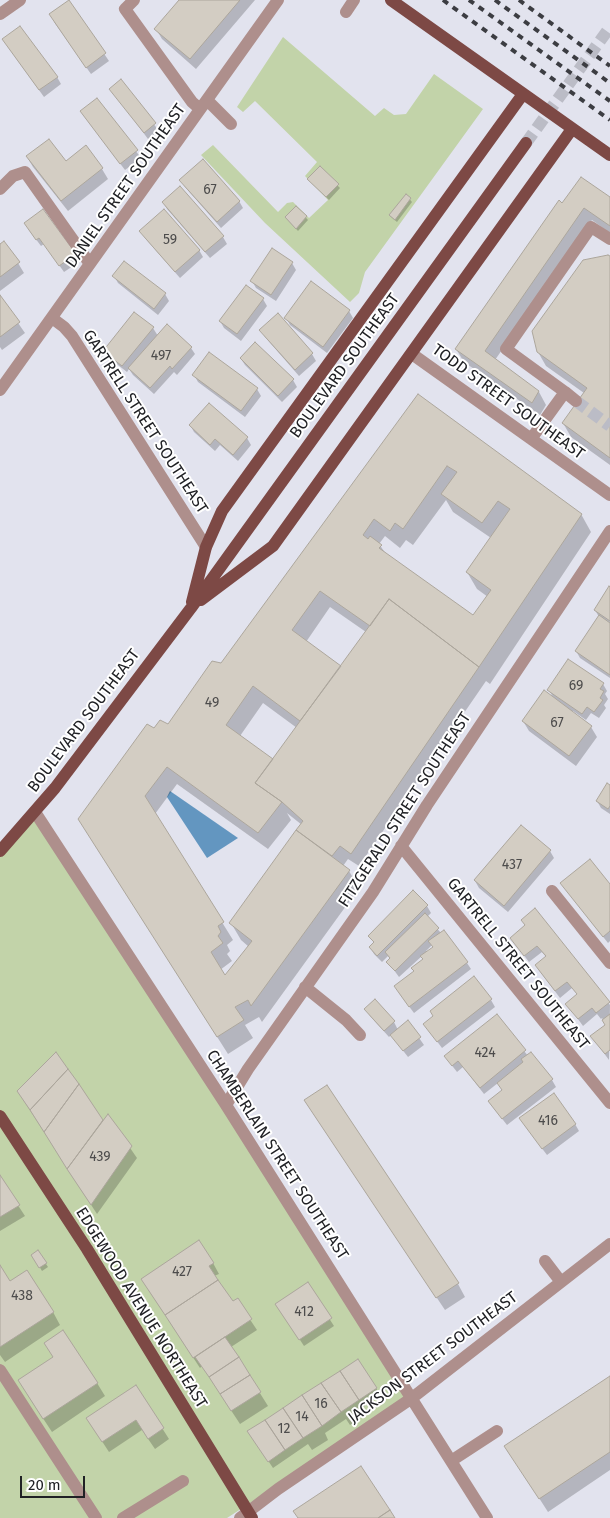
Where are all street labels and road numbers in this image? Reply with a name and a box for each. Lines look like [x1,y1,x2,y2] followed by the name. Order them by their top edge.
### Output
[62,100,190,272] street label: DANIEL STREET SOUTHEAST
[286,290,404,442] street label: BOULEVARD SOUTHEAST
[78,327,212,517] street label: GARTRELL STREET SOUTHEAST
[428,340,588,464] street label: TODD STREET SOUTHEAST
[24,646,144,796] street label: BOULEVARD SOUTHEAST
[335,709,475,911] street label: FITZGERALD STREET SOUTHEAST
[443,874,593,1054] street label: GARTRELL STREET SOUTHEAST
[202,1046,352,1264] street label: CHAMBERLAIN STREET SOUTHEAST
[71,1204,211,1412] street label: EDGEWOOD AVENUE NORTHEAST
[345,1288,521,1428] street label: JACKSON STREET SOUTHEAST

